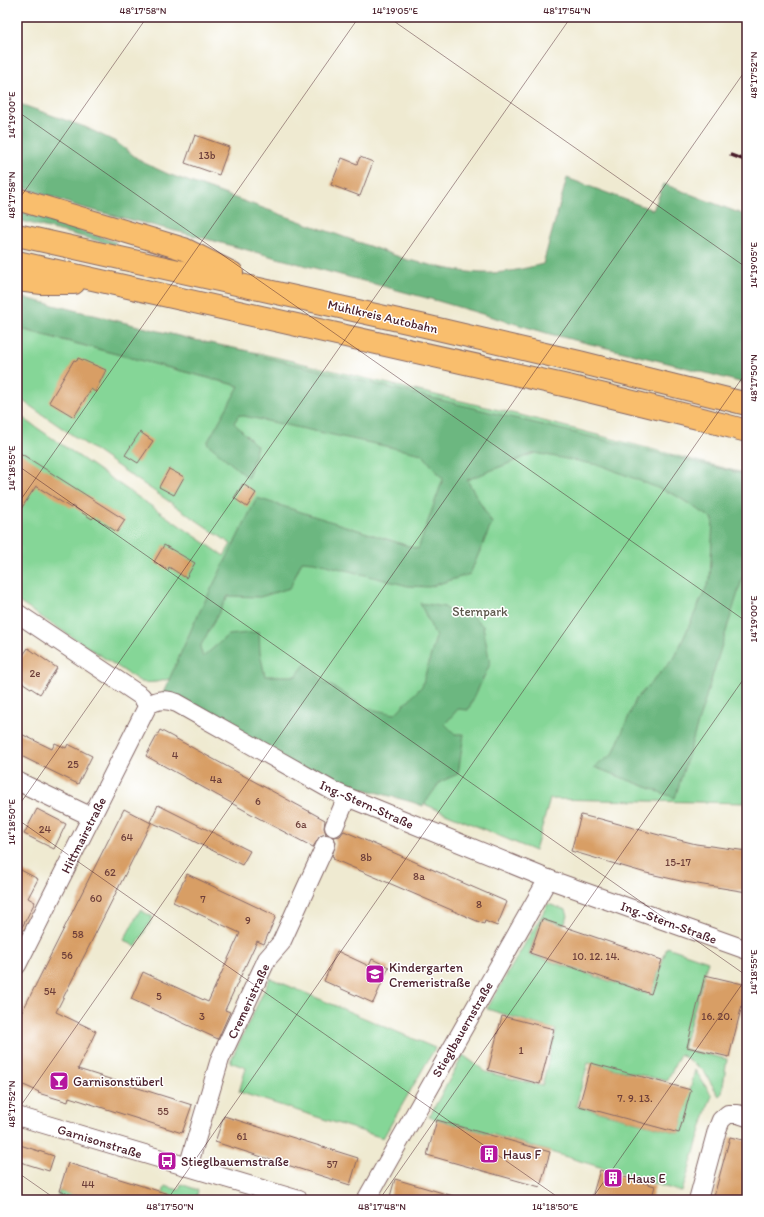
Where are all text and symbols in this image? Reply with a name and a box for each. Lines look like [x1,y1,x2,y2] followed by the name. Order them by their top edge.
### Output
[119,4,167,17] text: 48°17'58"N
[372,4,418,17] text: 14°19'05"E
[543,4,591,17] text: 48°17'54"N
[747,51,760,98] text: 48°17'52"N
[5,91,18,138] text: 14°19'00"E
[199,149,216,162] house number: 13b
[5,171,18,219] text: 48°17'58"N
[747,242,760,288] text: 14°19'05"E
[326,297,440,337] street label: Mühlkreis Autobahn
[747,354,760,402] text: 48°17'50"N
[5,445,18,491] text: 14°18'55"E
[747,595,760,642] text: 14°19'00"E
[452,604,508,619] park label: Sternpark
[29,667,41,680] house number: 2e
[172,749,179,762] house number: 4
[67,758,79,771] house number: 25
[210,773,222,786] house number: 4a
[318,777,416,832] street label: Ing.-Stern-Straße
[58,795,109,876] street label: Hittmairstraße
[255,795,261,808] house number: 6
[5,798,18,845] text: 14°18'50"E
[295,818,307,831] house number: 6a
[39,823,52,836] house number: 24
[121,831,134,844] house number: 64
[360,851,372,864] house number: 8b
[665,856,691,869] house number: 15-17
[104,866,116,879] house number: 62
[413,870,425,883] house number: 8a
[90,892,103,905] house number: 60
[200,893,206,906] house number: 7
[476,898,482,911] house number: 8
[619,898,719,947] street label: Ing.-Stern-Straße
[245,914,251,927] house number: 9
[72,928,84,941] house number: 58
[61,949,73,962] house number: 56
[747,949,760,995] text: 14°18'55"E
[572,950,620,963] house number: 10. 12. 14.
[389,960,470,990] place label: Kindergarten Cremeristraße
[224,961,272,1041] street label: Cremeristraße
[364,963,386,985] school or university icon: Kindergarten Cremeristraße
[429,979,496,1080] street label: Stieglbauernstraße
[44,985,57,998] house number: 54
[156,990,162,1003] house number: 5
[199,1010,205,1023] house number: 3
[701,1010,733,1023] house number: 16. 20.
[518,1044,524,1057] house number: 1
[48,1070,70,1092] bar icon: Garnisonstüberl
[73,1074,164,1089] place label: Garnisonstüberl
[5,1080,18,1127] text: 48°17'52"N
[617,1092,653,1105] house number: 7. 9. 13.
[157,1105,169,1118] house number: 55
[56,1121,144,1161] street label: Garnisonstraße
[237,1130,247,1143] house number: 61
[478,1143,500,1165] building icon: Haus F
[503,1147,542,1162] place label: Haus F
[156,1150,178,1172] bus stop icon: Stieglbauernstraße
[181,1154,289,1169] place label: Stieglbauernstraße
[326,1158,338,1171] house number: 57
[602,1167,624,1189] building icon: Haus E
[627,1171,666,1186] place label: Haus E
[81,1178,95,1191] house number: 44
[146,1200,194,1213] text: 48°17'50"N
[358,1200,406,1213] text: 48°17'48"N
[532,1200,579,1213] text: 14°18'50"E

